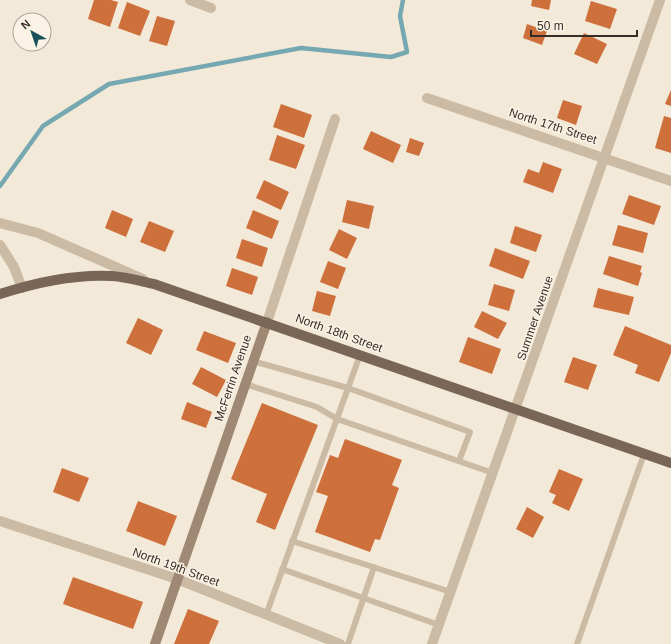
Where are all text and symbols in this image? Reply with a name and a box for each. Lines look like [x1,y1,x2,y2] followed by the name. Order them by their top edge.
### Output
[12,12,52,52] north arrow
[531,12,637,38] scale bar
[19,17,33,31] text: N
[537,19,564,33] text: 50 m
[507,105,599,147] street label: North 17th Street
[514,274,556,362] street label: Summer Avenue
[294,311,385,355] street label: North 18th Street
[212,333,254,423] street label: McFerrin Avenue
[131,545,222,589] street label: North 19th Street

